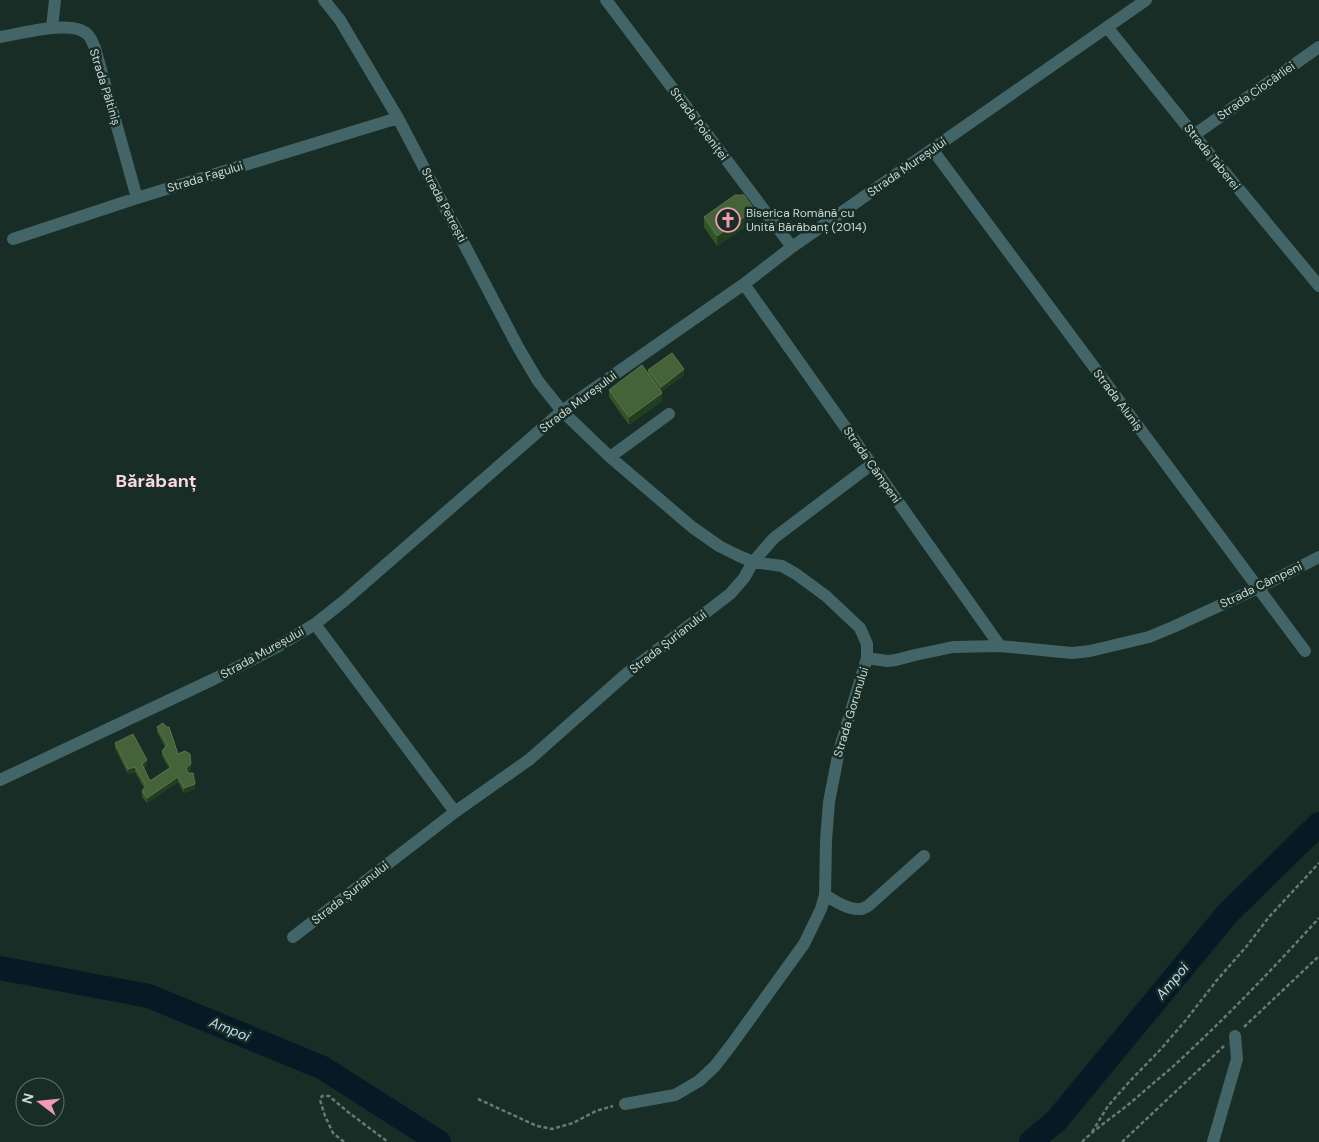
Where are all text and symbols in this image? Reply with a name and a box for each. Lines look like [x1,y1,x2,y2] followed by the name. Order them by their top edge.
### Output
[86,47,124,127] street label: Strada Păltiniș
[1214,58,1298,124] street label: Strada Ciocârliei
[666,84,732,164] street label: Strada Poieniței
[1180,121,1244,193] street label: Strada Taberei
[864,134,950,200] street label: Strada Mureșului
[165,158,245,196] street label: Strada Fagului
[418,165,470,245] street label: Strada Petrești
[746,205,867,235] place label: Biserica Română cu Unită Bărăbanț (2014)
[715,207,741,233] church icon: Biserica Română cu Unită Bărăbanț (2014)
[1090,366,1146,434] street label: Strada Aluniș
[536,367,620,436] street label: Strada Mureșului
[840,424,904,506] street label: Strada Câmpeni
[115,469,197,493] district label: Bărăbanț
[1217,558,1305,612] street label: Strada Câmpeni
[626,607,710,677] street label: Strada Șurianului
[217,623,307,683] street label: Strada Mureșului
[830,665,872,759] street label: Strada Gorunului
[308,858,392,928] street label: Strada Șurianului
[1151,959,1193,1004] water label: Ampoi
[206,1012,253,1045] water label: Ampoi
[15,1077,65,1127] north arrow
[17,1091,38,1106] text: N

